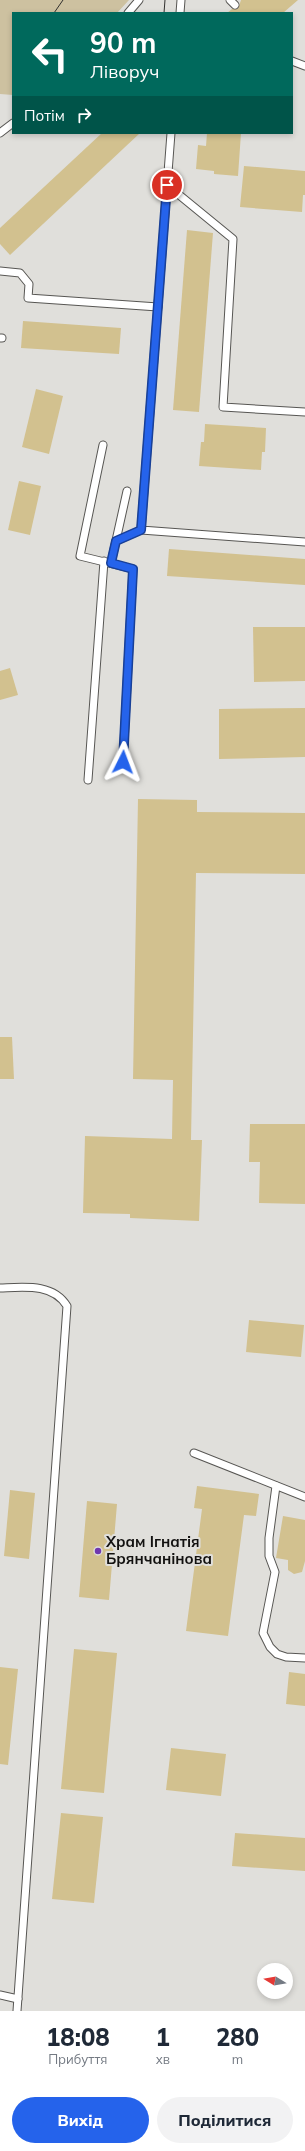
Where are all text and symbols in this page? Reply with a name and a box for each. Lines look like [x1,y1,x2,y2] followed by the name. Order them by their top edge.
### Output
[90,25,156,60] text: 90 m
[24,28,76,80] icon: left
[90,60,159,83] text: Ліворуч
[73,104,95,126] icon: right
[24,106,65,125] text: Потім
[150,168,184,202] pin
[156,174,178,196] icon: arrive
[102,741,144,783] position arrow
[105,1532,212,1568] place label: Храм Ігнатія Брянчанінова
[93,1546,103,1556] marker: Храм Ігнатія Брянчанінова
[257,1963,293,1999] north arrow
[257,1963,293,1999] map controls
[46,2022,110,2052] text: 18:08
[156,2022,170,2052] text: 1
[216,2022,259,2052] text: 280
[48,2051,107,2067] text: Прибуття
[156,2051,170,2067] text: хв
[232,2051,243,2067] text: m
[12,2097,149,2143] button: Вихід
[157,2097,293,2143] button: Поділитися

